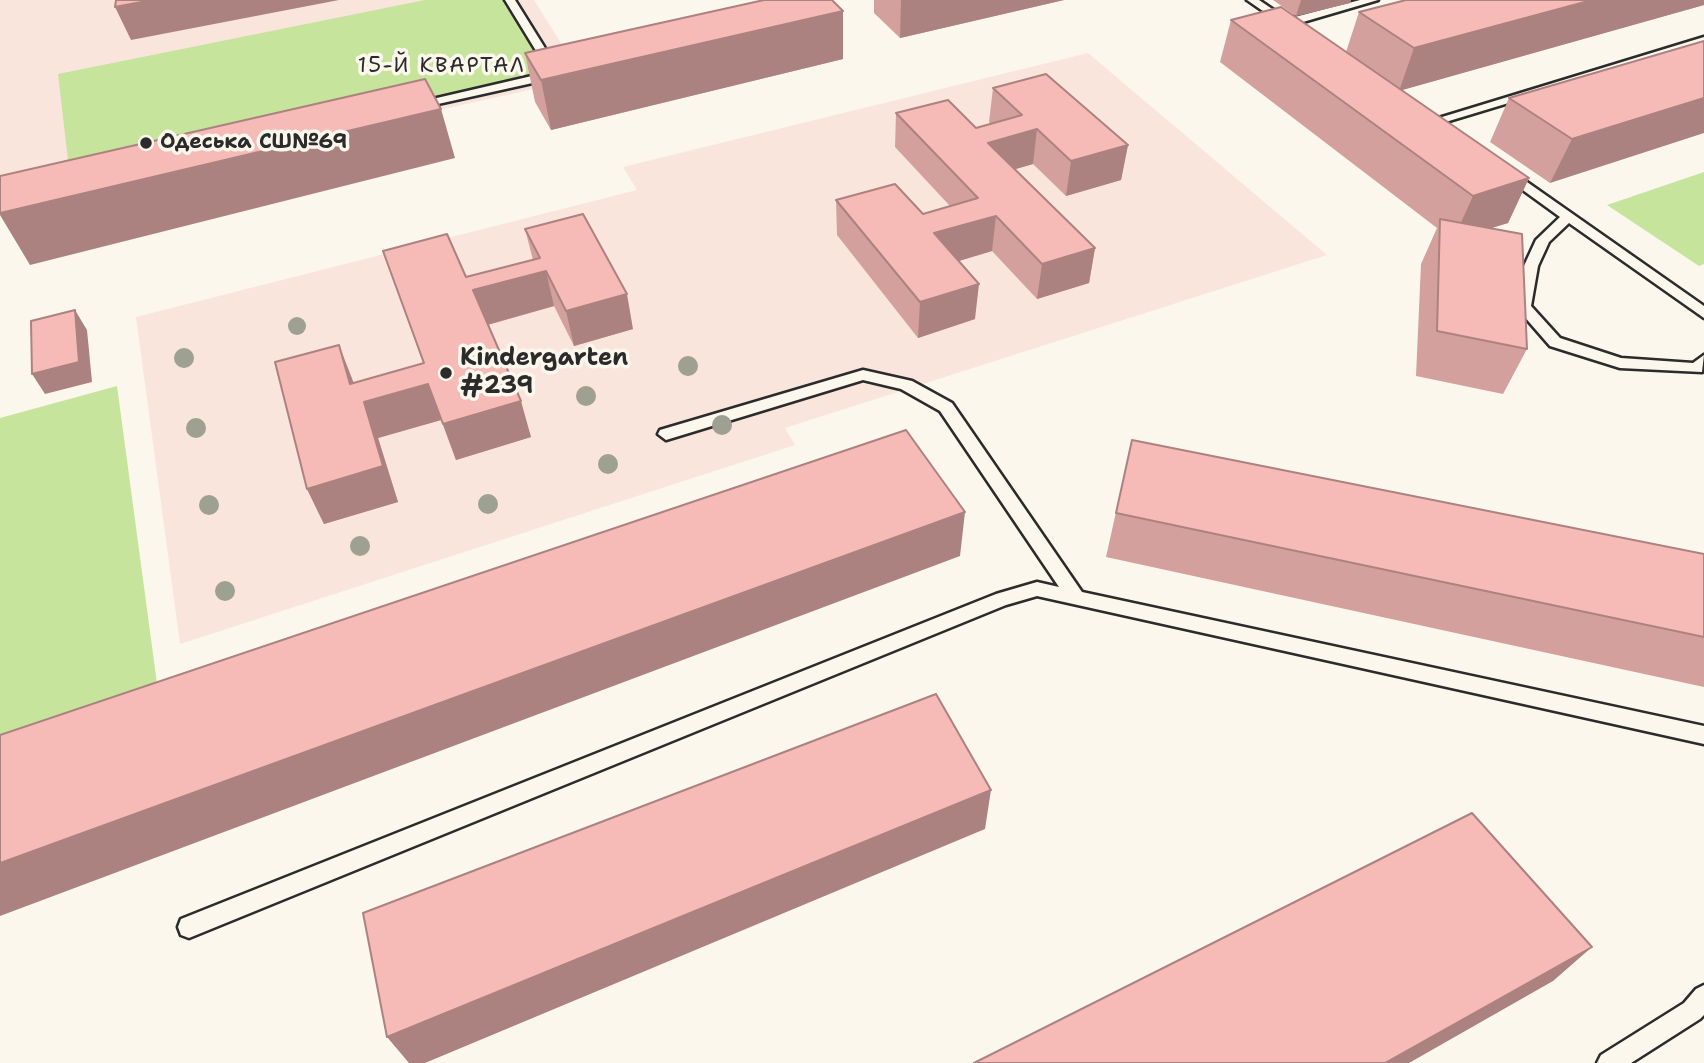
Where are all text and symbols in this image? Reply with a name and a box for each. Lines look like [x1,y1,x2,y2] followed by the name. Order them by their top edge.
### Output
[359,54,525,80] district label: 15-Й КВАРТАЛ
[160,130,347,156] place label: Одеська СШ№69
[138,135,154,151] marker: Одеська СШ№69
[460,345,628,401] place label: Kindergarten #239
[438,365,454,381] marker: Kindergarten #239

